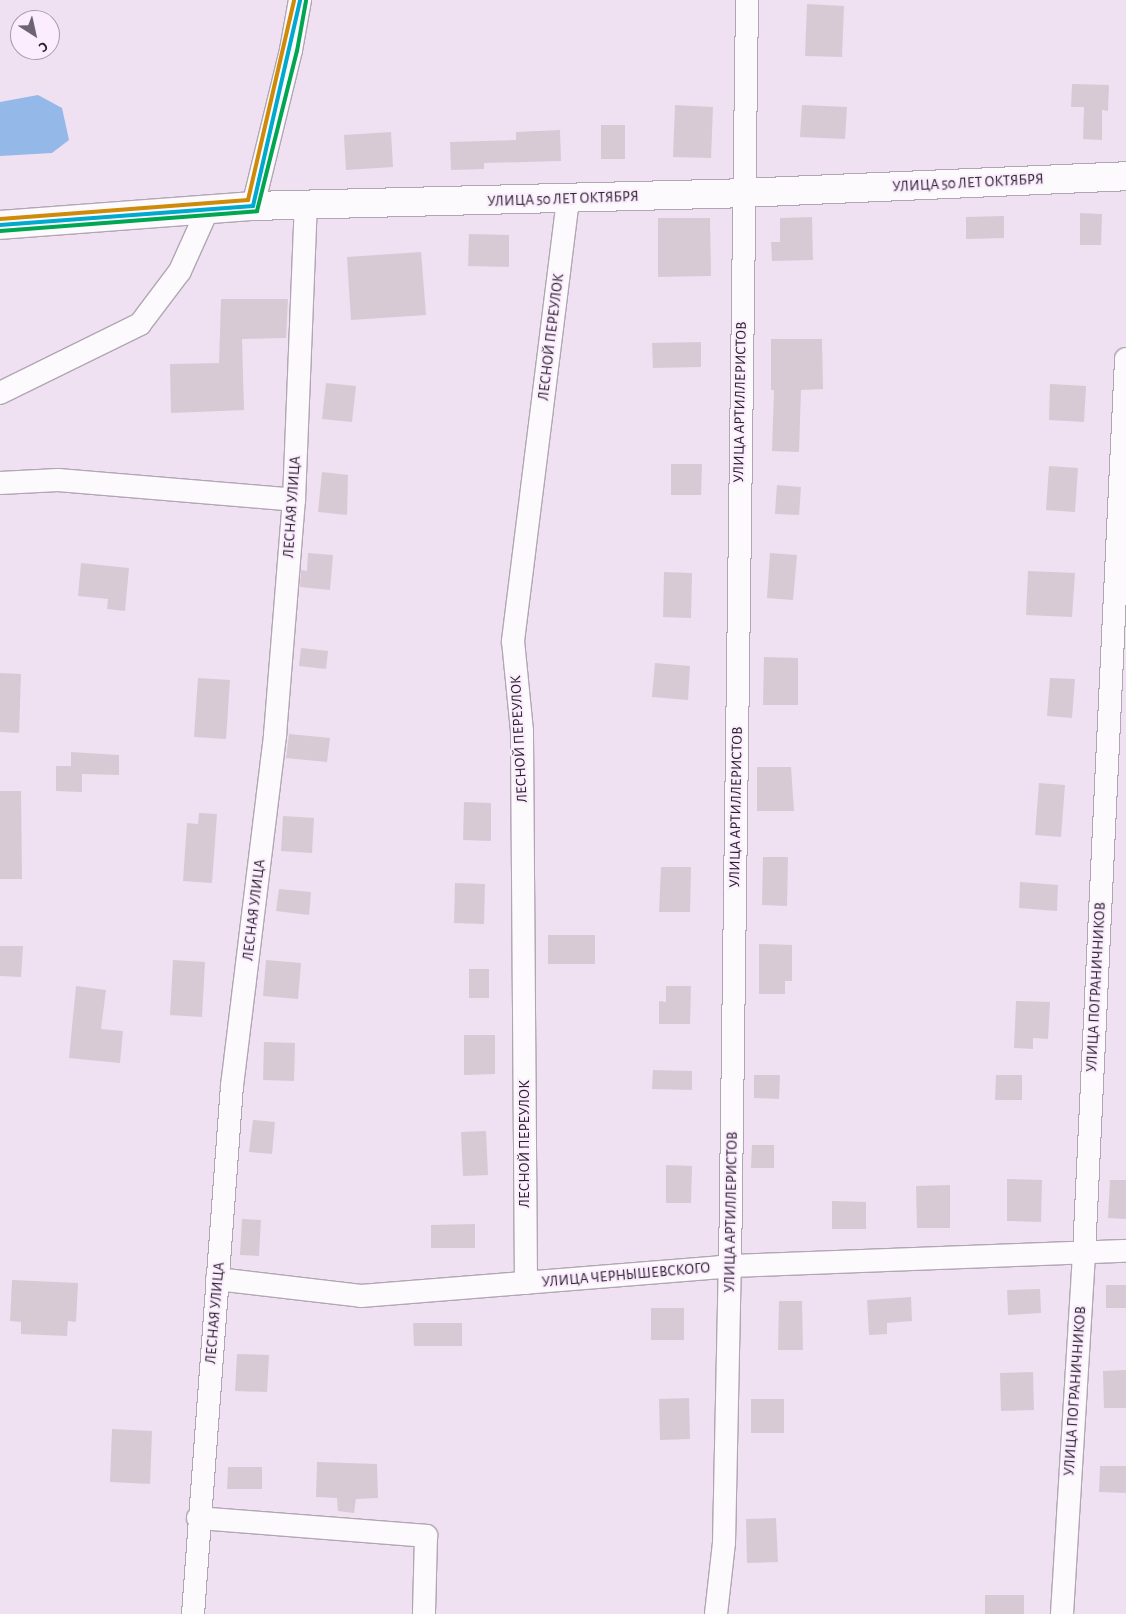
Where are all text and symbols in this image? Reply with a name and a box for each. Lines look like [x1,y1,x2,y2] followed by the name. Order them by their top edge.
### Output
[10,10,60,60] north arrow
[36,39,50,54] text: С
[892,170,1044,196] street label: УЛИЦА 50 ЛЕТ ОКТЯБРЯ
[487,187,639,211] street label: УЛИЦА 50 ЛЕТ ОКТЯБРЯ
[534,273,568,401] street label: ЛЕСНОЙ ПЕРЕУЛОК
[730,321,750,483] street label: УЛИЦА АРТИЛЛЕРИСТОВ
[279,455,305,559] street label: ЛЕСНАЯ УЛИЦА
[507,675,531,803] street label: ЛЕСНОЙ ПЕРЕУЛОК
[726,726,746,888] street label: УЛИЦА АРТИЛЛЕРИСТОВ
[239,858,269,962] street label: ЛЕСНАЯ УЛИЦА
[1083,902,1109,1072] street label: УЛИЦА ПОГРАНИЧНИКОВ
[516,1080,534,1208] street label: ЛЕСНОЙ ПЕРЕУЛОК
[721,1131,741,1293] street label: УЛИЦА АРТИЛЛЕРИСТОВ
[541,1259,711,1291] street label: УЛИЦА ЧЕРНЫШЕВСКОГО
[202,1261,228,1365] street label: ЛЕСНАЯ УЛИЦА
[1060,1305,1090,1477] street label: УЛИЦА ПОГРАНИЧНИКОВ

